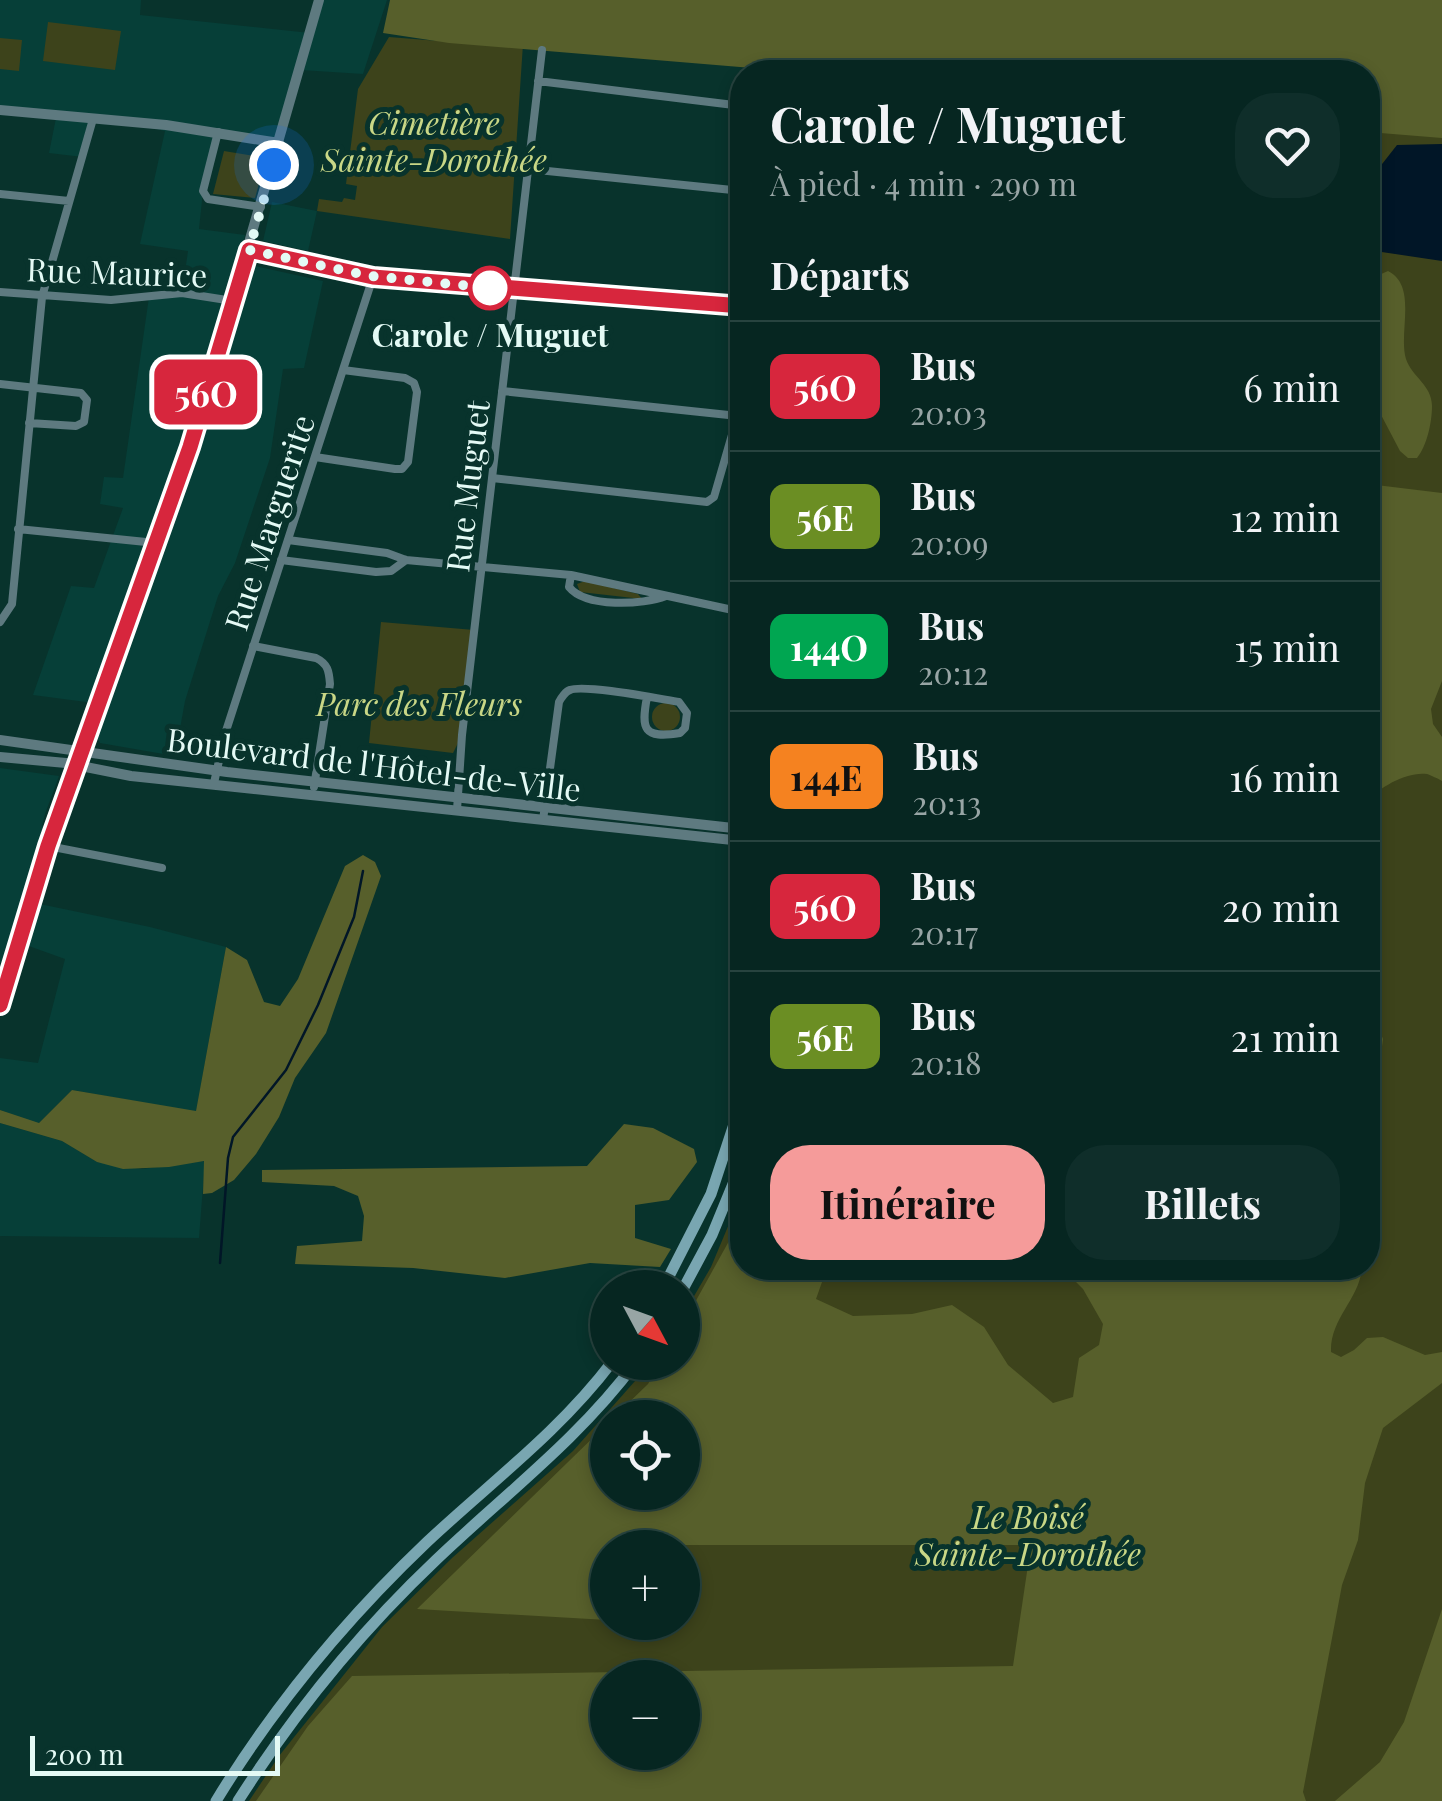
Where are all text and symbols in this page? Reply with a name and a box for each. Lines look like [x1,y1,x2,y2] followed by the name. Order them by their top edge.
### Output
[770,91,1125,155] text: Carole / Muguet
[1235,93,1340,198] button: heart
[320,100,547,180] park label: Cimetière Sainte-Dorothée
[249,140,299,190] your location
[770,161,1077,204] text: À pied · 4 min · 290 m
[26,246,208,296] street label: Rue Maurice
[770,249,910,300] text: Départs
[469,267,511,309] marker: Carole / Muguet
[372,312,609,355] place label: Carole / Muguet
[910,339,976,390] text: Bus
[148,360,264,424] line badge: 56O
[1243,361,1340,412] text: 6 min
[793,363,857,410] text: 56O
[174,369,238,416] text: 56O
[910,390,987,433] text: 20:03
[434,397,498,574] street label: Rue Muguet
[213,409,323,635] street label: Rue Marguerite
[910,469,976,520] text: Bus
[1231,491,1340,542] text: 12 min
[796,493,854,540] text: 56E
[910,520,989,563] text: 20:09
[918,599,984,650] text: Bus
[1234,621,1340,672] text: 15 min
[790,623,868,670] text: 144O
[918,650,988,693] text: 20:12
[314,681,522,724] park label: Parc des Fleurs
[164,716,584,810] street label: Boulevard de l'Hôtel-de-Ville
[913,729,979,780] text: Bus
[1229,751,1340,802] text: 16 min
[790,753,863,800] text: 144E
[913,780,981,823] text: 20:13
[910,859,976,910] text: Bus
[1222,881,1340,932] text: 20 min
[793,883,857,930] text: 56O
[910,910,978,953] text: 20:17
[910,989,976,1040] text: Bus
[1231,1011,1340,1062] text: 21 min
[796,1013,854,1060] text: 56E
[910,1040,982,1083] text: 20:18
[770,1145,1045,1260] button: Itinéraire
[1065,1145,1340,1260] button: Billets
[590,1270,700,1380] north arrow
[590,1270,700,1770] map controls
[590,1400,700,1510] button: locate
[914,1494,1141,1574] park label: Le Boisé Sainte-Dorothée
[590,1530,700,1640] button: +
[590,1660,700,1770] button: −
[30,1731,280,1776] scale bar
[45,1735,124,1772] text: 200 m

